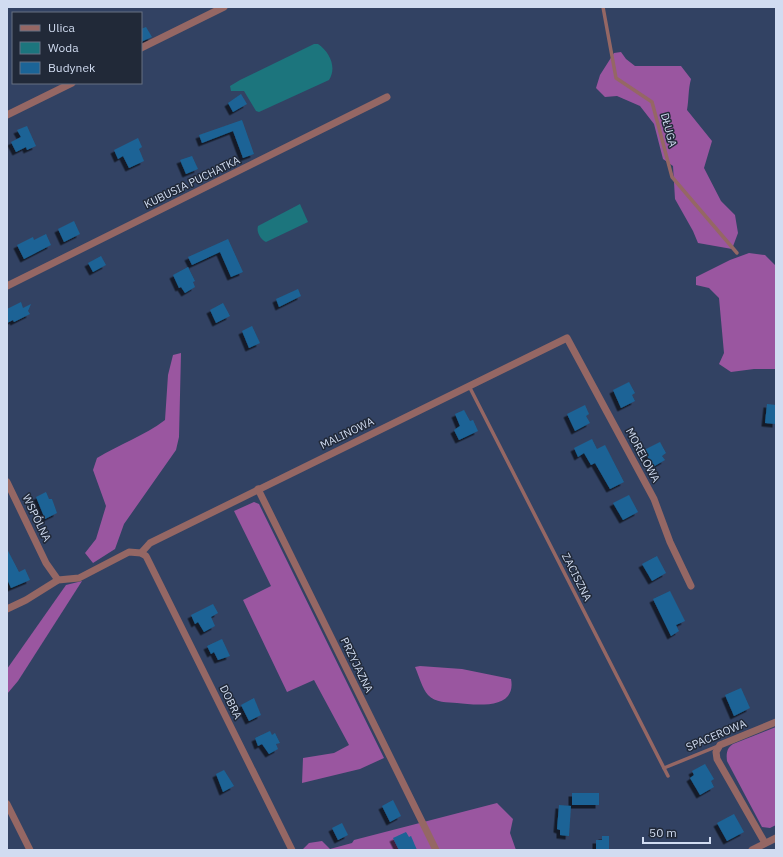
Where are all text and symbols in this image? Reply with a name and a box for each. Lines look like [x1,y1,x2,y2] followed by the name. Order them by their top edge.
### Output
[12,12,142,84] legend
[48,20,75,35] text: Ulica
[48,40,79,55] text: Woda
[48,60,96,75] text: Budynek
[658,111,680,149] street label: DŁUGA
[142,153,242,211] street label: KUBUSIA PUCHATKA
[318,414,376,452] street label: MALINOWA
[623,425,663,485] street label: MORELOWA
[20,492,54,544] street label: WSPÓLNA
[559,551,595,603] street label: ZACISZNA
[338,635,376,695] street label: PRZYJAZNA
[217,683,245,721] street label: DOBRA
[684,716,748,754] street label: SPACEROWA
[643,819,710,845] scale bar
[649,825,677,840] text: 50 m

